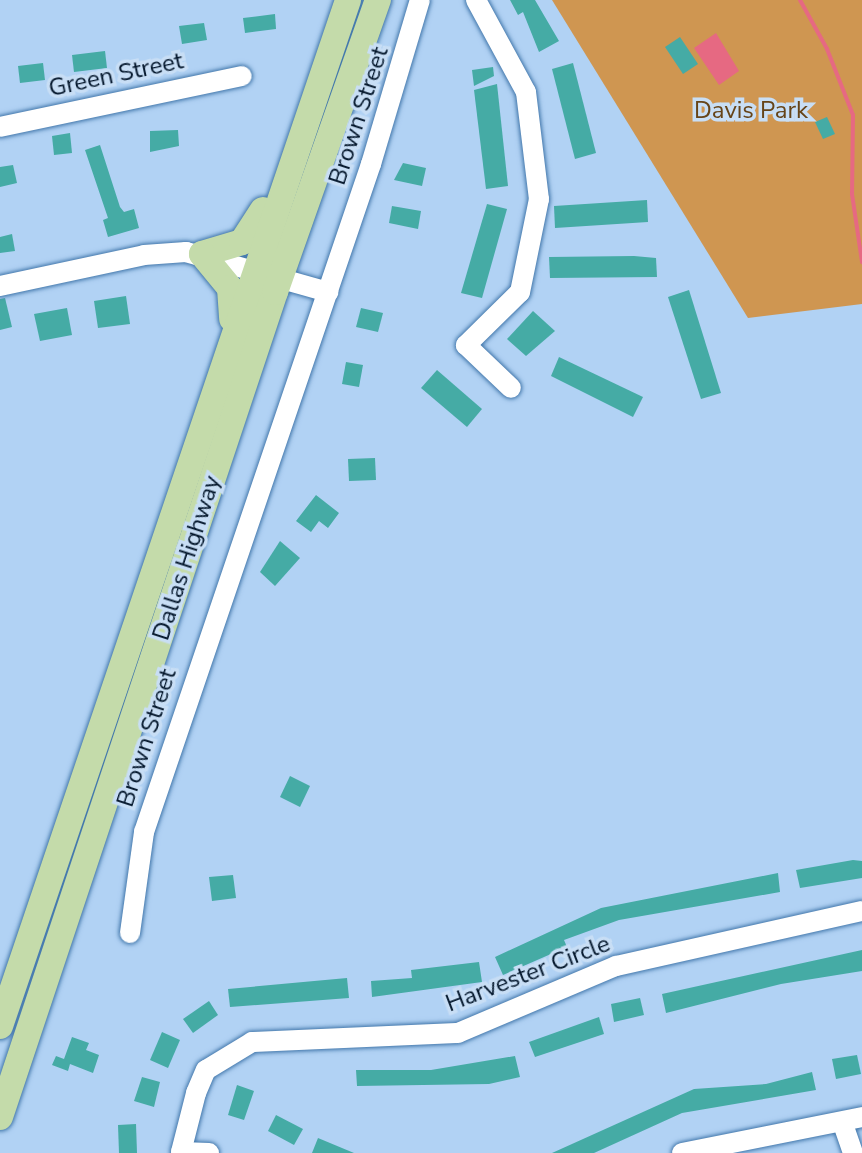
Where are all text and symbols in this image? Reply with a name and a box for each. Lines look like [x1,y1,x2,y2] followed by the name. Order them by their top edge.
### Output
[323,43,395,189] street label: Brown Street
[46,47,186,103] street label: Green Street
[694,97,808,125] park label: Davis Park
[147,472,227,644] street label: Dallas Highway
[111,665,183,811] street label: Brown Street
[442,929,614,1019] street label: Harvester Circle

